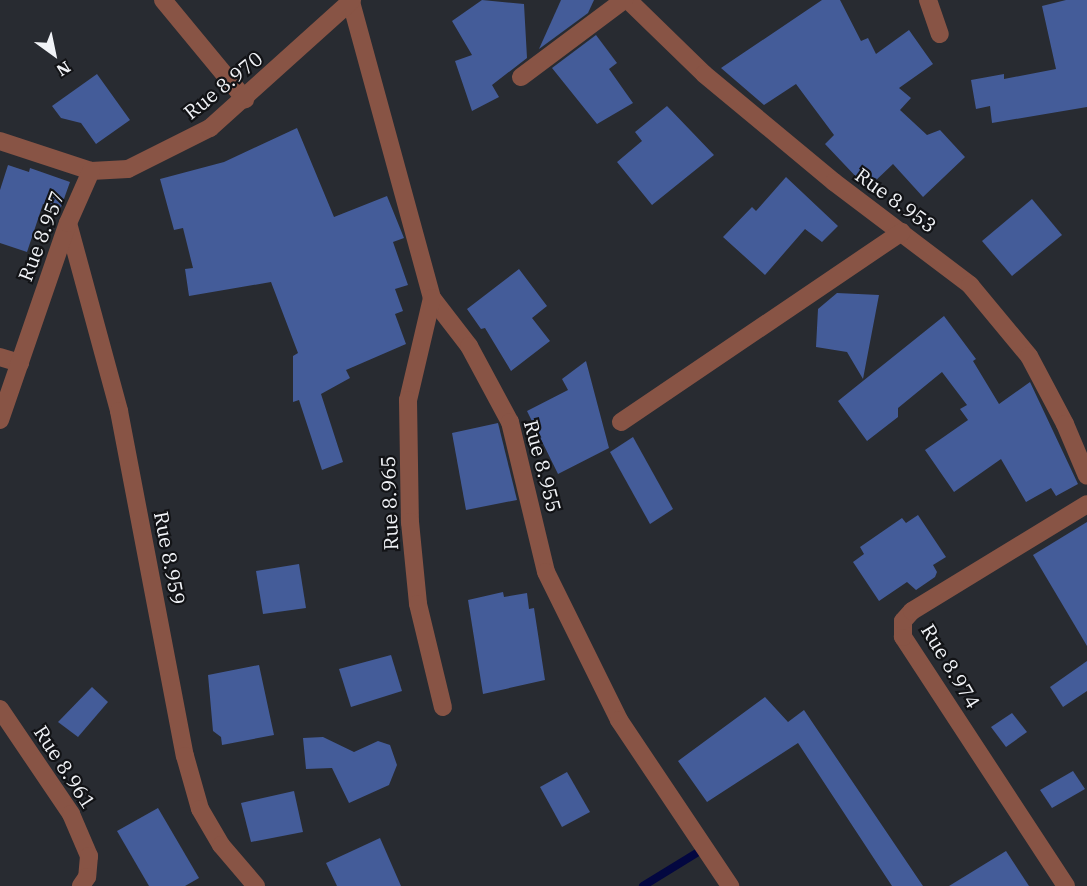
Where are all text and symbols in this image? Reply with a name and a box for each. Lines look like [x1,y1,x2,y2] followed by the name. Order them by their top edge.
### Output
[24,24,84,84] north arrow
[179,46,267,124] street label: Rue 8.970
[53,57,75,81] text: N
[851,163,941,237] street label: Rue 8.953
[13,188,69,284] street label: Rue 8.957
[519,417,567,515] street label: Rue 8.955
[375,455,403,551] street label: Rue 8.965
[149,509,191,607] street label: Rue 8.959
[916,619,986,713] street label: Rue 8.974
[29,721,101,813] street label: Rue 8.961

